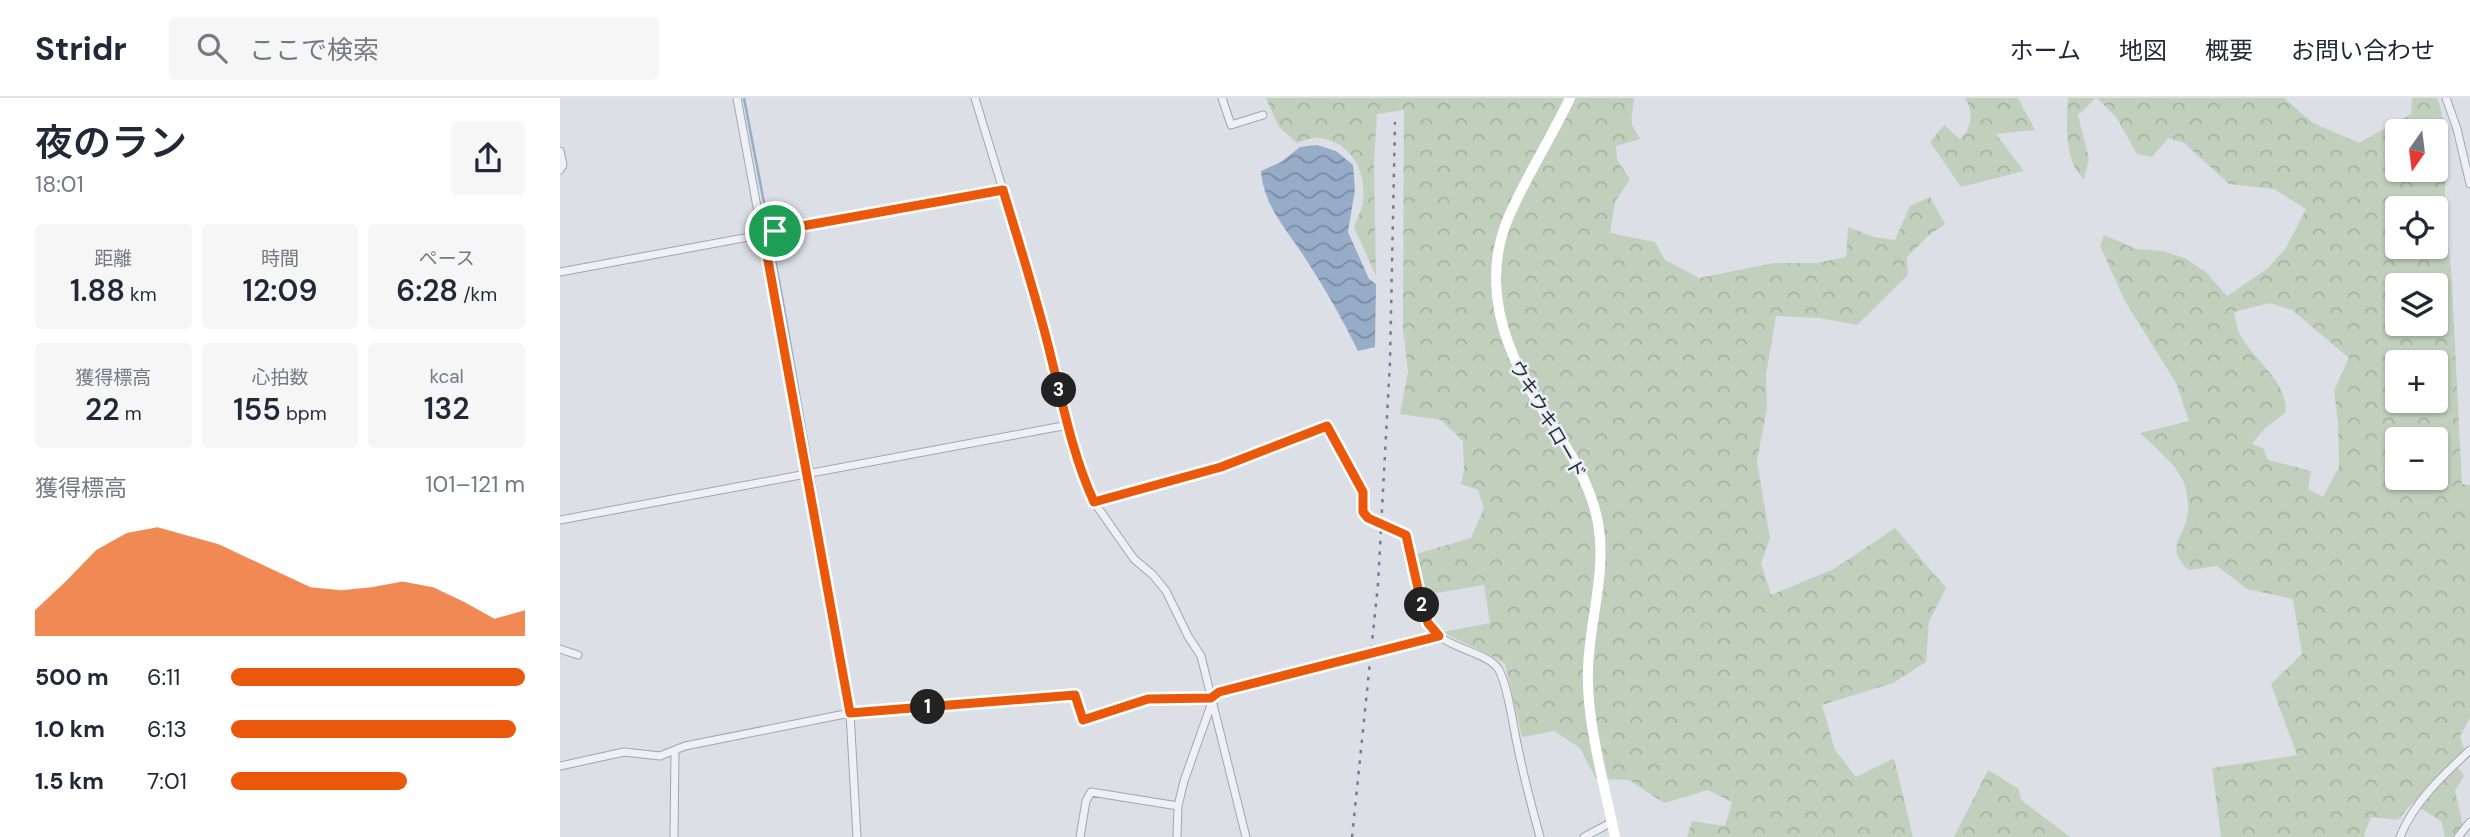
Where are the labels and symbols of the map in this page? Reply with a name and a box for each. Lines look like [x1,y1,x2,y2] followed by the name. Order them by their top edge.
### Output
[2385,119,2448,182] north arrow
[745,201,805,261] pin
[1503,355,1592,483] street label: ウキウキロード
[1042,372,1076,408] pin: 3
[1404,588,1440,622] pin: 2
[910,690,946,724] pin: 1

